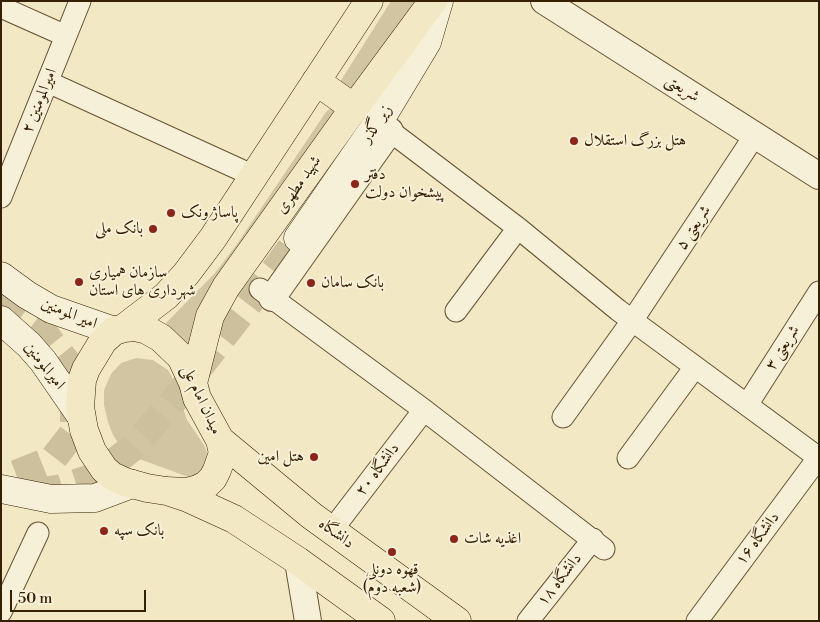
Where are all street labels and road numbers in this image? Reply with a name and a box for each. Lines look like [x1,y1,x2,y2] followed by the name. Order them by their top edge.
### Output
[18,66,62,136] street label: امیرالمومنین ۲
[661,71,703,107] street label: شریعتی
[357,101,397,147] street label: زیر گذر
[272,152,326,218] street label: شهید مطهری
[672,202,716,254] street label: شریعتی ۵
[38,294,100,334] street label: امیر المومنین
[762,322,804,374] street label: شریعتی ۳
[19,338,69,394] street label: امیرالمومنین
[177,362,225,438] street label: میدان امام علی
[352,440,404,500] street label: دانشگاه ۲۰
[732,509,784,569] street label: دانشگاه ۱۶
[314,515,358,553] street label: دانشگاه
[534,550,586,610] street label: دانشگاه ۱۸

